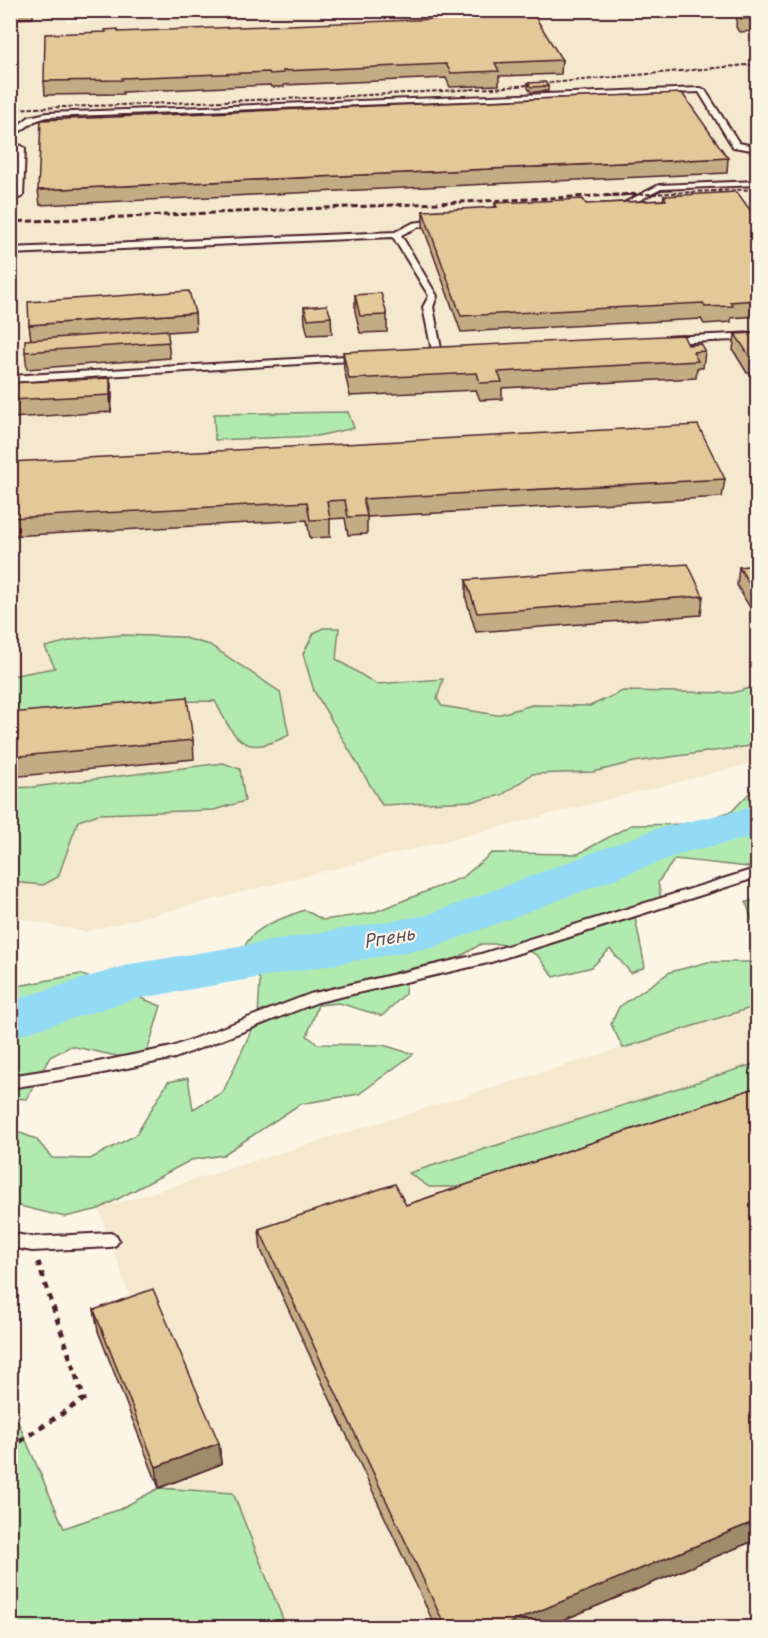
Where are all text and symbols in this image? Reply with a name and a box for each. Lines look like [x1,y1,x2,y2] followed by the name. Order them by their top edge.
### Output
[361,919,417,954] water label: Рпень

